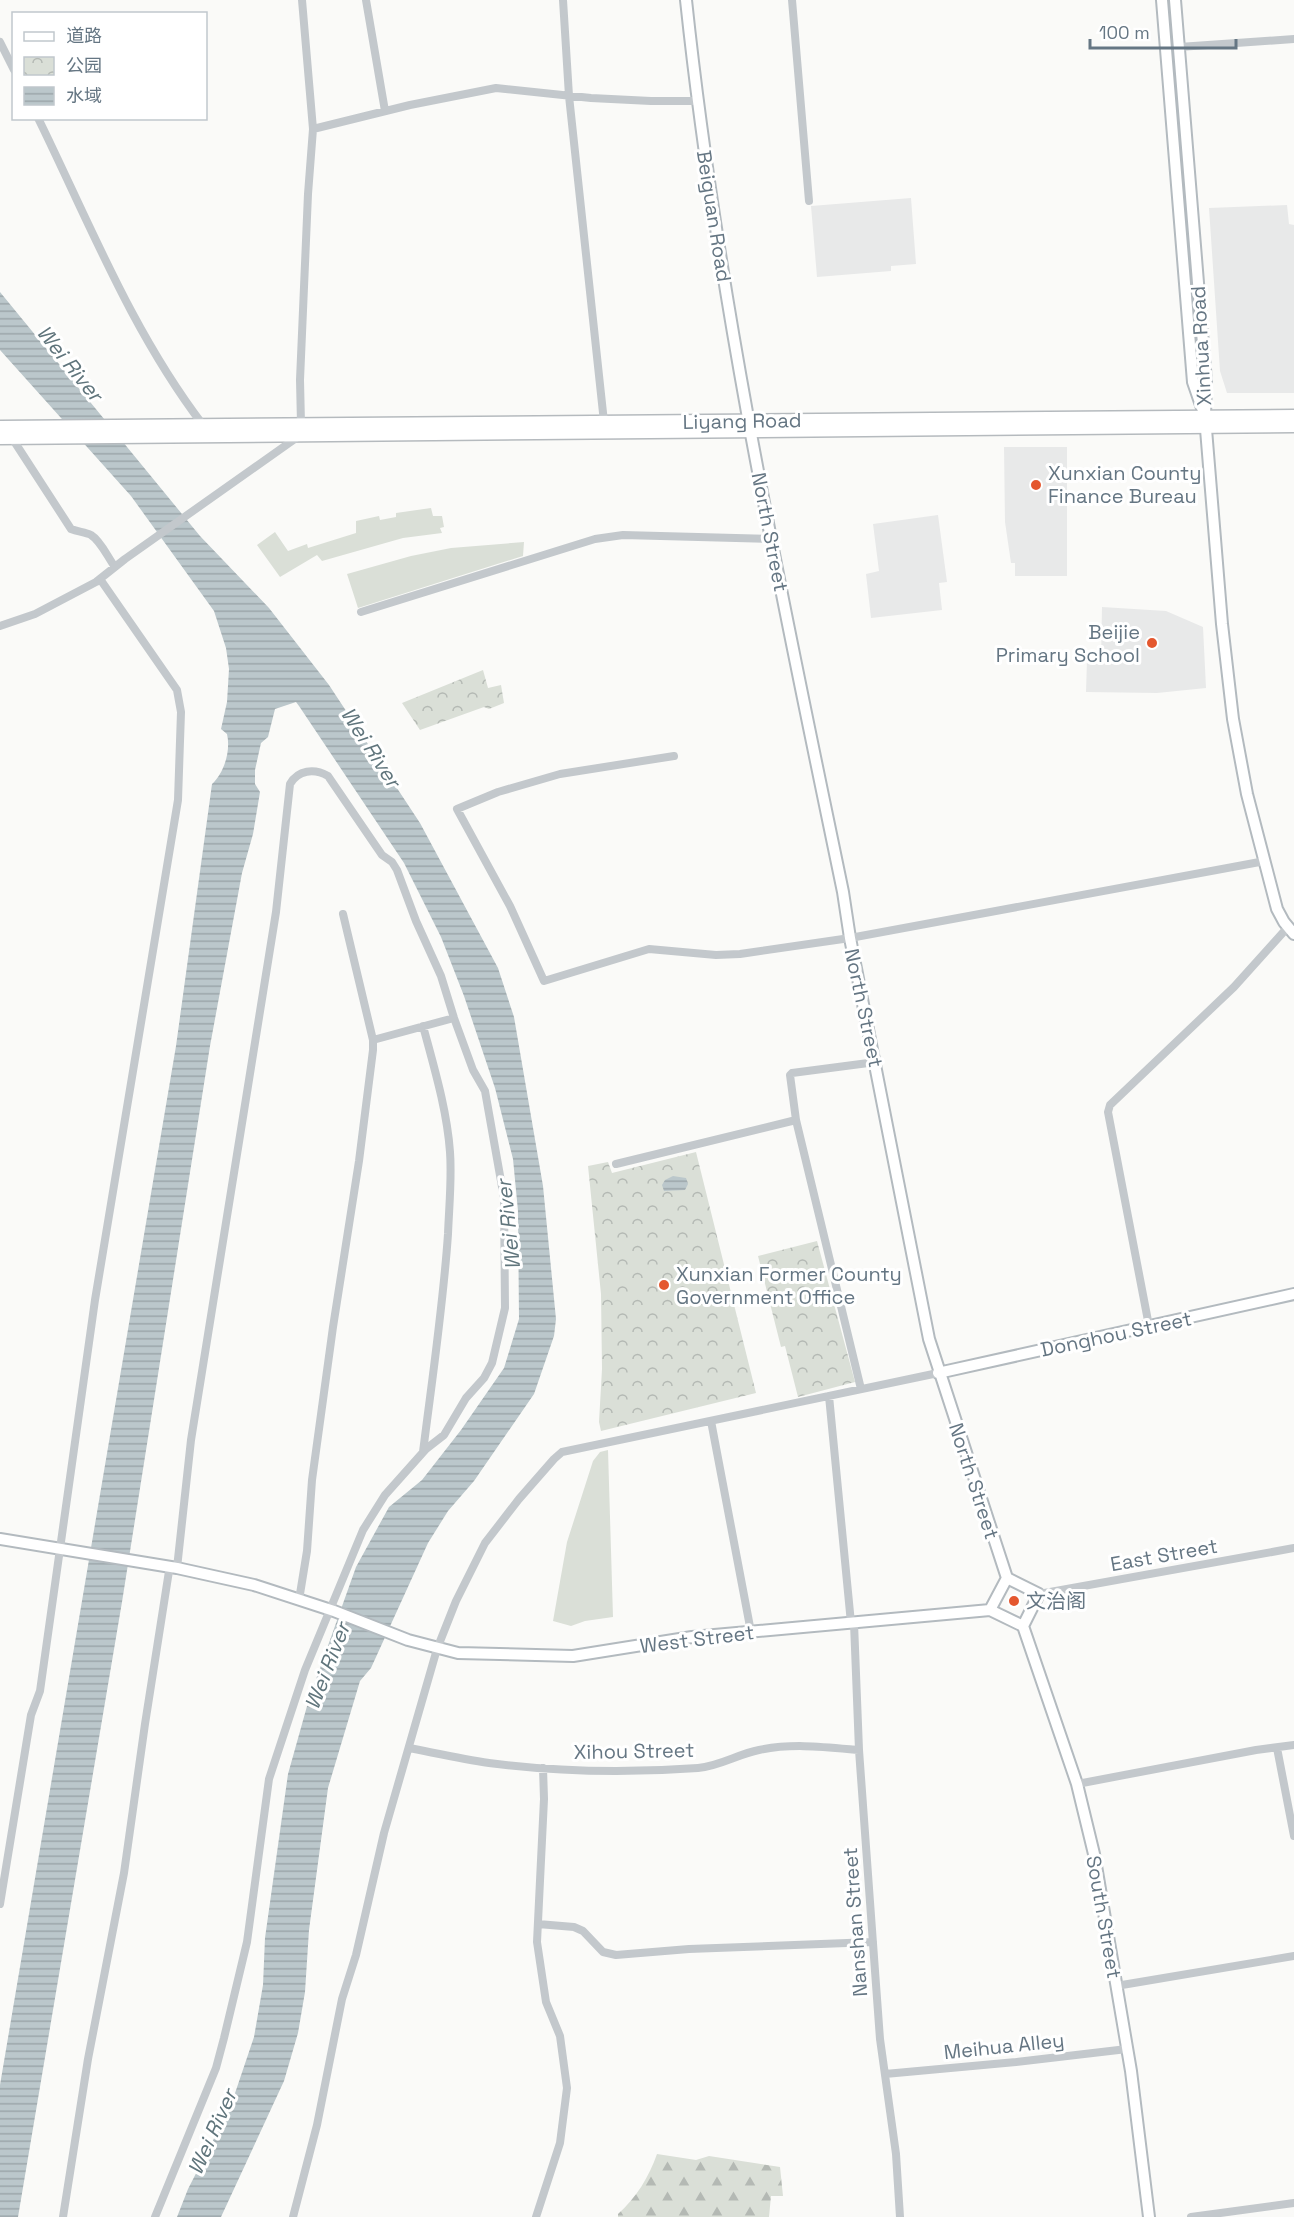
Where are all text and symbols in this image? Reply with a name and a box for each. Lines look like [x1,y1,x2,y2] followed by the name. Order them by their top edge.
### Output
[12,12,207,120] legend
[1090,12,1236,50] scale bar
[1099,21,1150,44] text: 100 m
[66,24,102,47] text: 道路
[66,54,102,77] text: 公园
[66,84,102,107] text: 水域
[691,148,737,284] street label: Beiguan Road
[1185,285,1217,407] street label: Xinhua Road
[31,319,110,408] water label: Wei River
[682,407,802,435] street label: Liyang Road
[1048,460,1202,509] place label: Xunxian County Finance Bureau
[746,470,794,594] street label: North Street
[1029,478,1043,492] marker: Xunxian County Finance Bureau
[996,619,1140,668] place label: Beijie Primary School
[1145,636,1159,650] marker: Beijie Primary School
[335,702,408,794] water label: Wei River
[839,946,889,1070] street label: North Street
[490,1176,526,1272] water label: Wei River
[676,1261,902,1310] place label: Xunxian Former County Government Office
[657,1278,671,1292] marker: Xunxian Former County Government Office
[1038,1305,1194,1363] street label: Donghou Street
[943,1419,1005,1543] street label: North Street
[1108,1533,1220,1577] street label: East Street
[1026,1588,1086,1614] place label: 文治阁
[1007,1594,1021,1608] marker: 文治阁
[298,1617,357,1713] water label: Wei River
[638,1619,756,1659] street label: West Street
[573,1737,695,1765] street label: Xihou Street
[837,1846,873,1998] street label: Nanshan Street
[1080,1853,1128,1981] street label: South Street
[942,2027,1066,2065] street label: Meihua Alley
[181,2083,244,2179] water label: Wei River

